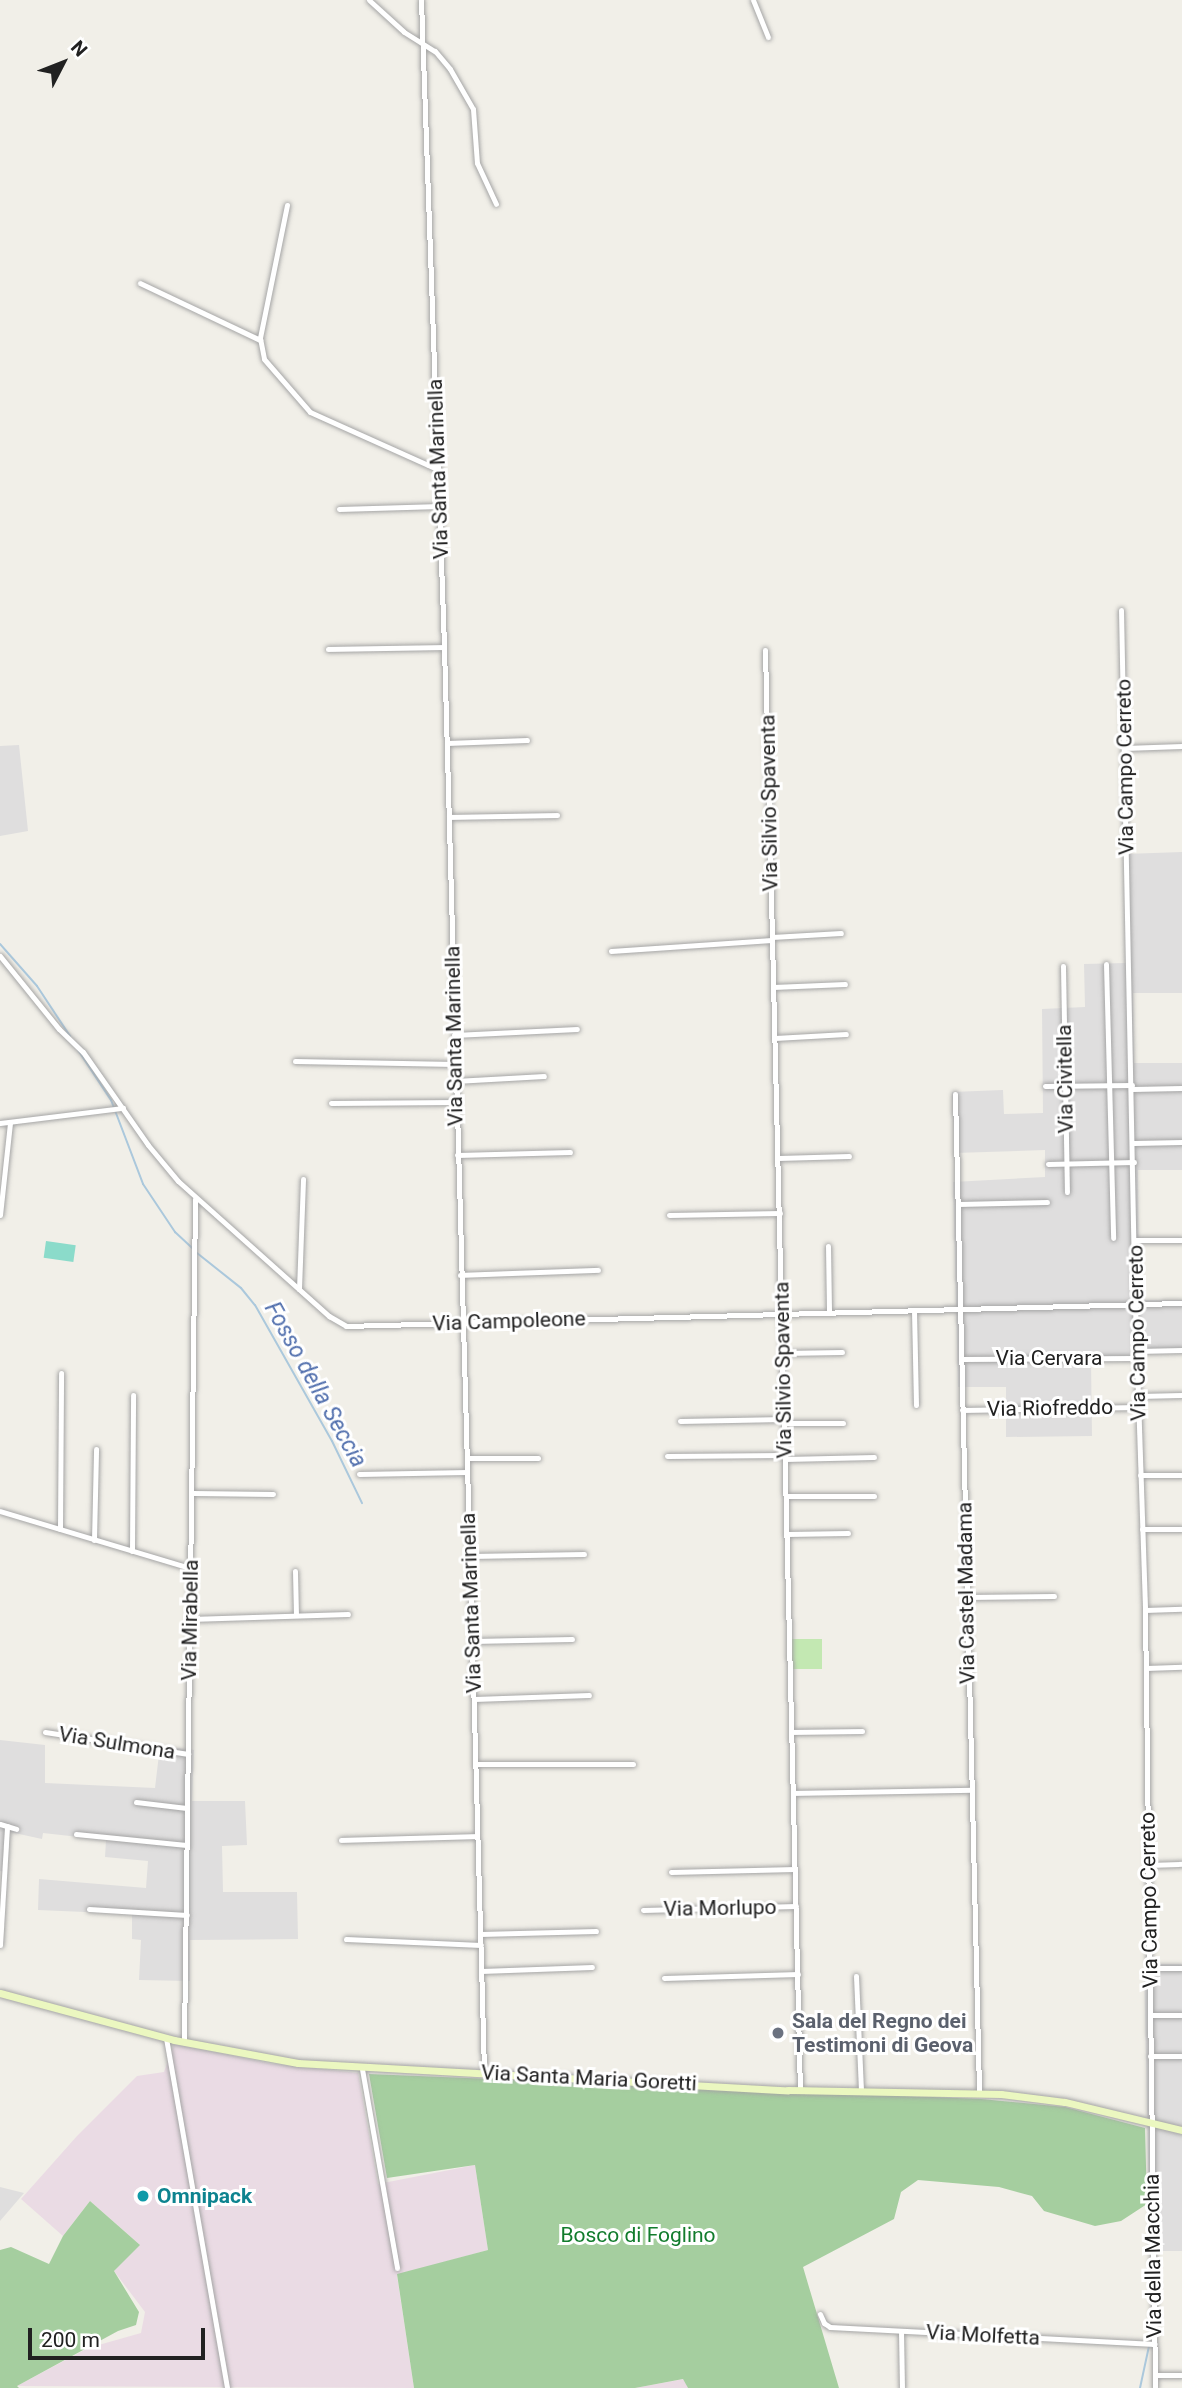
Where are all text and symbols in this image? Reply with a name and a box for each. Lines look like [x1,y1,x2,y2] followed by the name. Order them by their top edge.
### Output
[28,28,98,98] north arrow
[66,36,92,61] text: N
[422,378,454,560] street label: Via Santa Marinella
[1111,679,1139,855] street label: Via Campo Cerreto
[755,714,783,892] street label: Via Silvio Spaventa
[440,946,468,1126] street label: Via Santa Marinella
[1051,1024,1079,1134] street label: Via Civitella
[1123,1245,1151,1421] street label: Via Campo Cerreto
[769,1281,797,1459] street label: Via Silvio Spaventa
[258,1297,372,1473] water label: Fosso della Seccia
[432,1306,586,1336] street label: Via Campoleone
[996,1345,1102,1371] street label: Via Cervara
[987,1394,1113,1422] street label: Via Riofreddo
[952,1502,980,1684] street label: Via Castel Madama
[455,1512,487,1694] street label: Via Santa Marinella
[176,1559,204,1681] street label: Via Mirabella
[57,1721,177,1765] street label: Via Sulmona
[1135,1812,1163,1988] street label: Via Campo Cerreto
[663,1894,777,1922] street label: Via Morlupo
[792,2008,973,2058] place label: Sala del Regno dei Testimoni di Geova
[770,2025,786,2041] marker: Sala del Regno dei Testimoni di Geova
[481,2060,697,2096] street label: Via Santa Maria Goretti
[1139,2173,1167,2339] street label: Via della Macchia
[157,2183,252,2209] place label: Omnipack
[135,2188,151,2204] marker: Omnipack
[560,2222,716,2248] park label: Bosco di Foglino
[32,2314,208,2358] scale bar
[925,2319,1041,2351] street label: Via Molfetta
[41,2328,100,2352] text: 200 m

